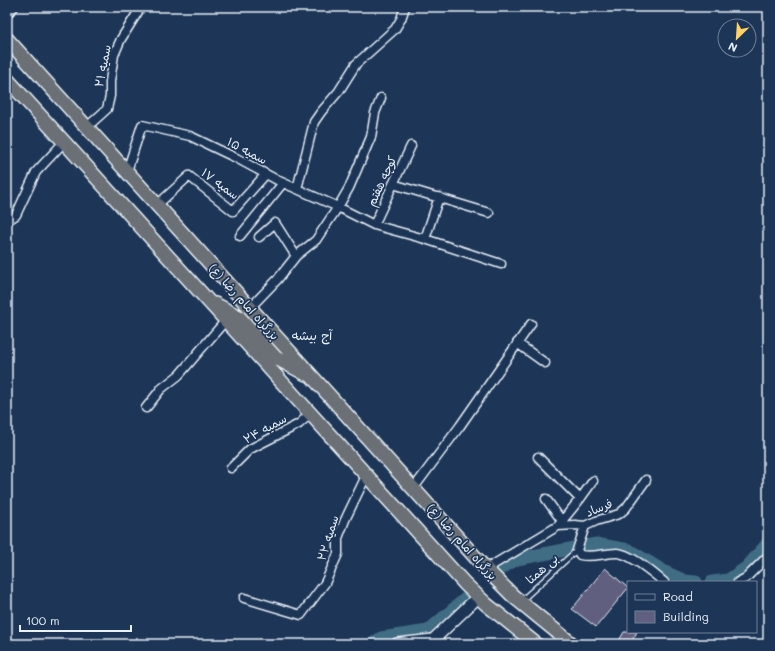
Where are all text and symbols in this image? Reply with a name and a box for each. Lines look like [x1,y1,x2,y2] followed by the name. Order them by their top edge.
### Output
[717,18,757,58] north arrow
[726,39,740,56] text: N
[90,43,114,88] street label: سمیه ۲۱
[225,133,270,167] street label: سمیه ۱۵
[362,153,402,209] street label: کوچه هفتم
[198,164,243,202] street label: سمیه ۱۷
[205,260,283,344] street label: بزرگراه امام رضا (ع)
[292,326,333,345] district label: آج بیشه
[240,410,289,447] street label: سمیه ۲۴
[583,494,614,520] street label: فرساد
[423,500,501,584] street label: بزرگراه امام رضا (ع)
[313,513,342,562] street label: سمیه ۲۲
[522,550,561,588] street label: بی همتا
[627,581,757,633] legend
[663,588,693,604] text: Road
[20,607,131,633] scale bar
[663,608,709,624] text: Building
[26,612,60,628] text: 100 m

